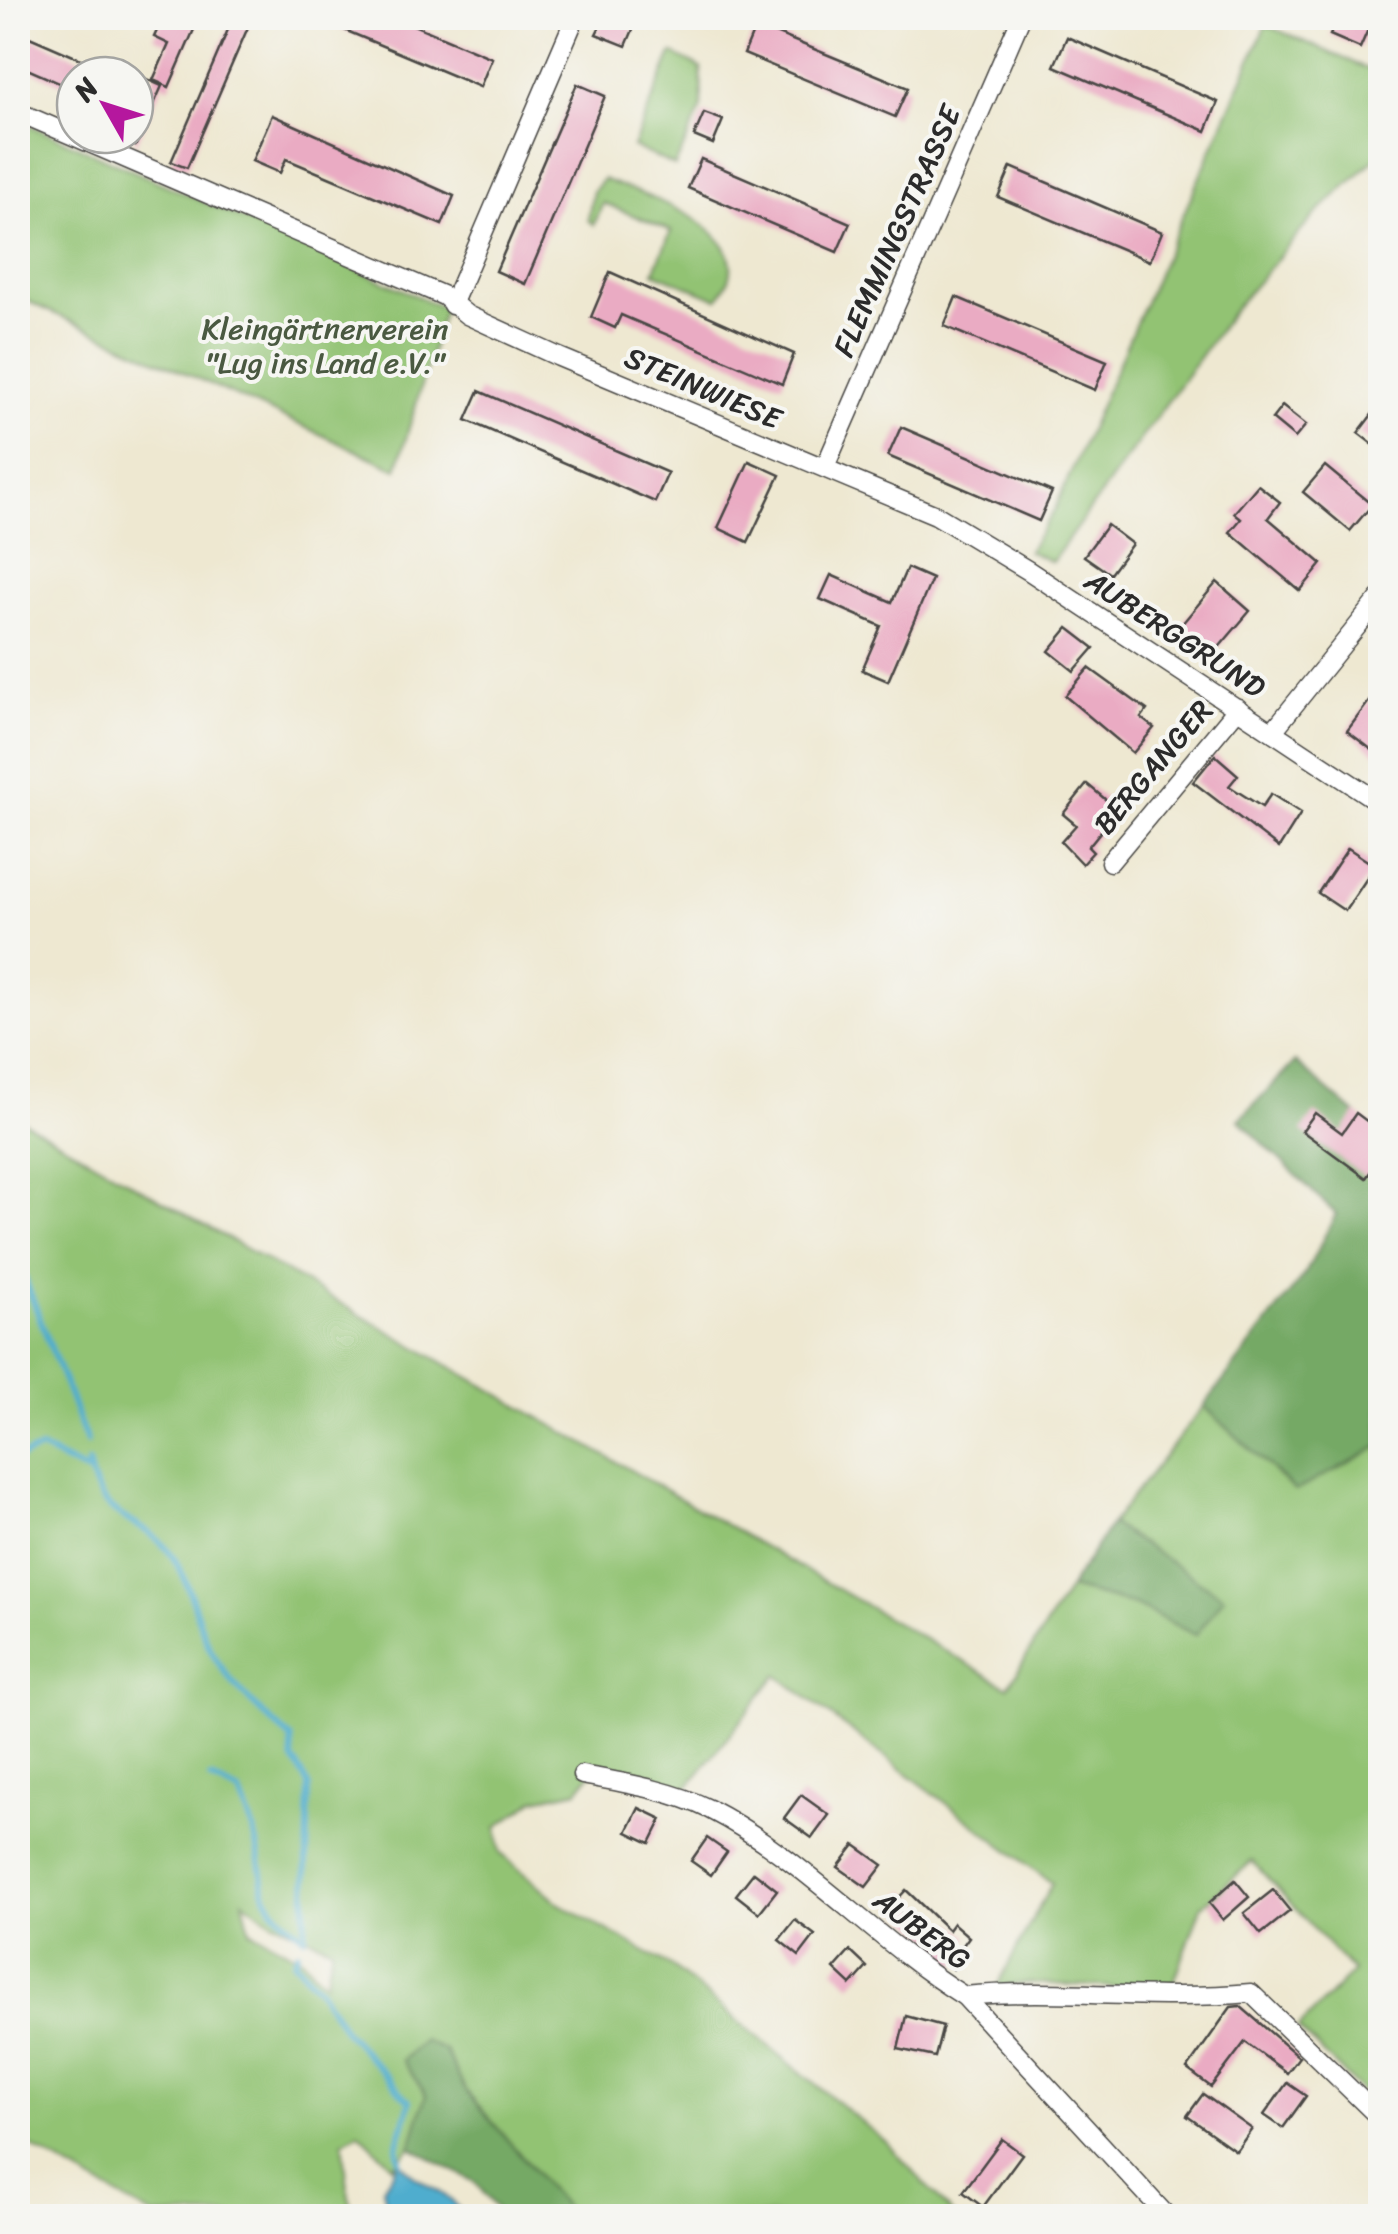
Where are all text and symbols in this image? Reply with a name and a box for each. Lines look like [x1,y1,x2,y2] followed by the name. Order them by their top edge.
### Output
[55,55,155,155] north arrow
[60,66,111,113] text: N
[817,94,978,366] street label: FLEMMINGSTRASSE
[202,302,448,390] park label: Kleingärtnerverein "Lug ins Land e.V."
[616,331,792,446] street label: STEINWIESE
[1072,554,1277,713] street label: AUBERGGRUND
[1079,687,1227,847] street label: BERGANGER
[860,1874,983,1985] street label: AUBERG

